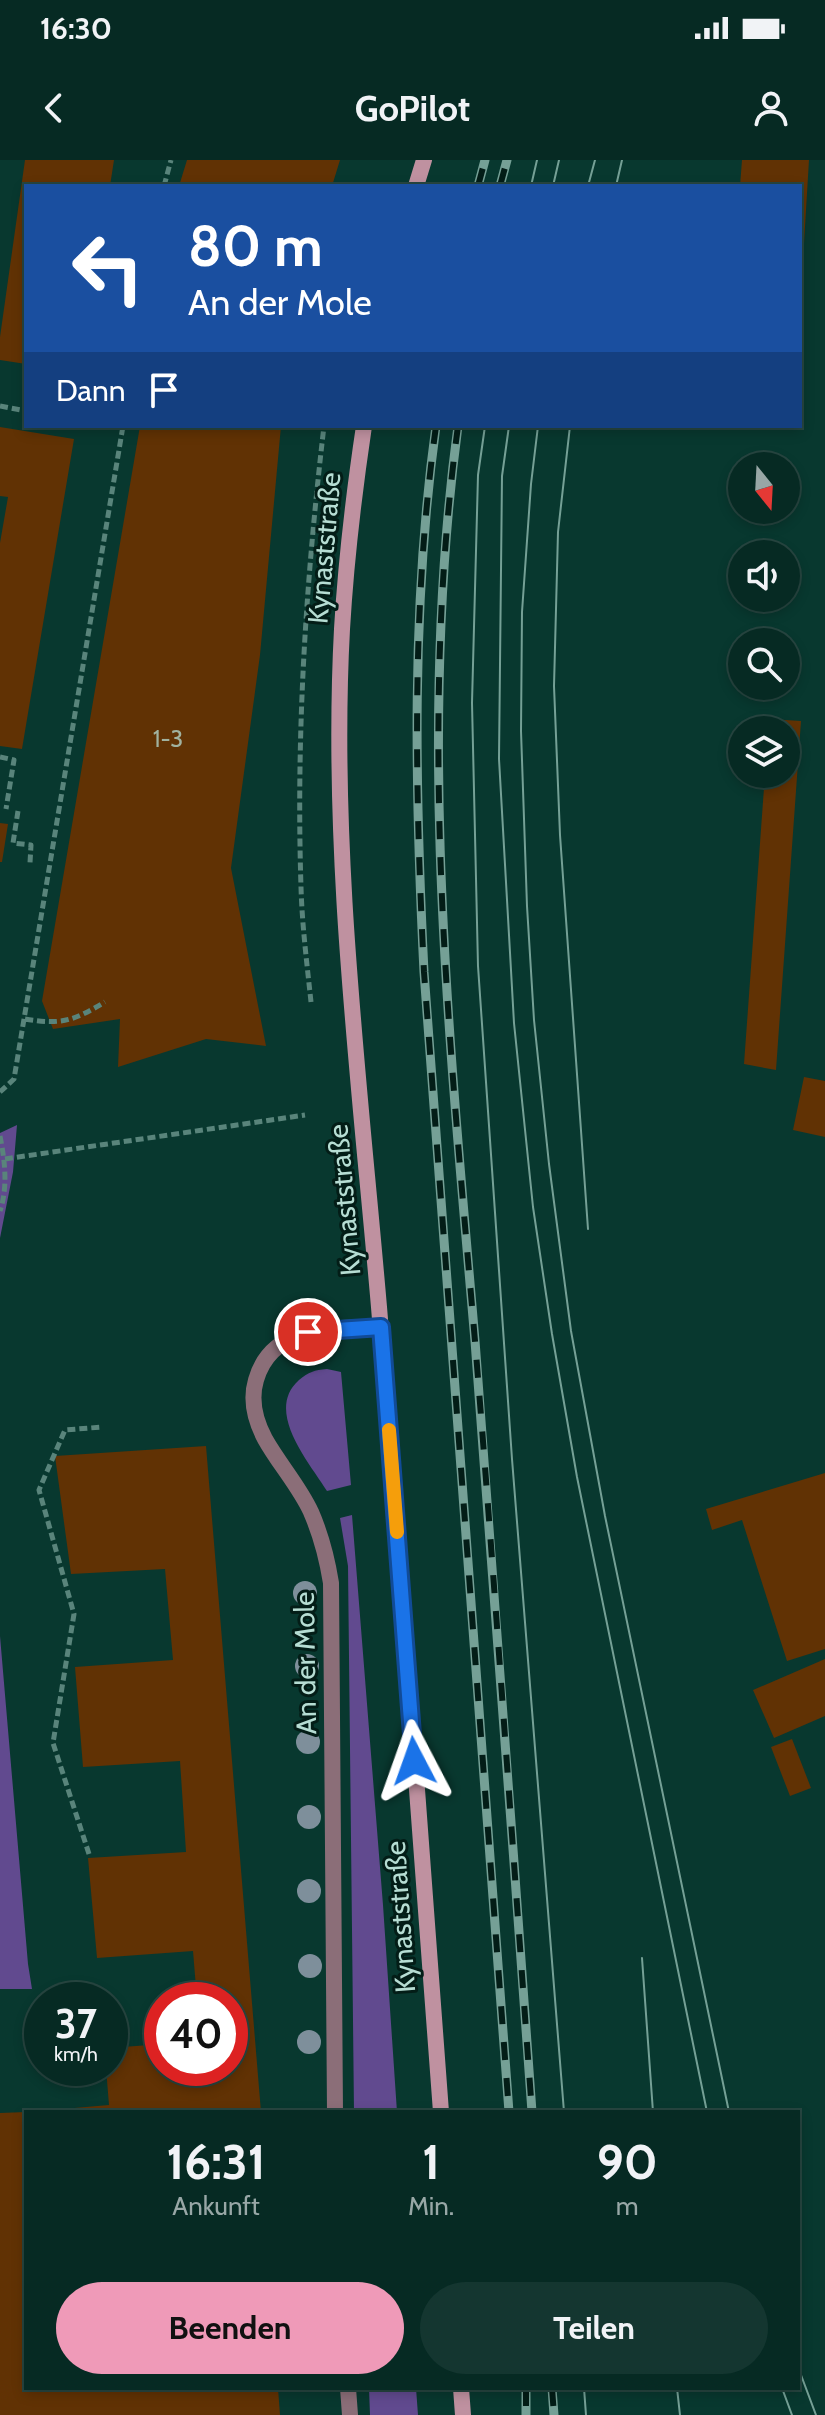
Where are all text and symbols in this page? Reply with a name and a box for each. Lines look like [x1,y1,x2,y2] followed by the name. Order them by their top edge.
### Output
[40,10,112,47] text: 16:30
[32,86,76,130] icon: back
[355,86,470,130] text: GoPilot
[749,86,793,130] icon: person
[188,212,323,280] text: 80 m
[56,216,160,320] icon: left
[188,280,372,324] text: An der Mole
[142,368,186,412] icon: arrive
[56,372,126,409] text: Dann
[728,452,800,524] north arrow
[728,452,800,788] map controls
[300,471,348,625] street label: Kynaststraße
[728,540,800,612] button: sound
[728,628,800,700] button: search
[728,716,800,788] button: layers
[153,724,183,753] house number: 1-3
[320,1123,368,1277] street label: Kynaststraße
[274,1298,342,1366] pin
[286,1310,330,1354] icon: arrive
[287,1591,323,1735] street label: An der Mole
[372,1719,456,1803] position arrow
[378,1840,422,1994] street label: Kynaststraße
[144,1982,248,2086] speed limit sign: 40
[55,1999,97,2048] text: 37
[54,2042,98,2066] text: km/h
[166,2133,265,2191] text: 16:31
[422,2133,440,2191] text: 1
[597,2133,658,2191] text: 90
[172,2190,260,2222] text: Ankunft
[408,2190,454,2222] text: Min.
[616,2190,639,2222] text: m
[56,2282,404,2374] button: Beenden
[420,2282,768,2374] button: Teilen

